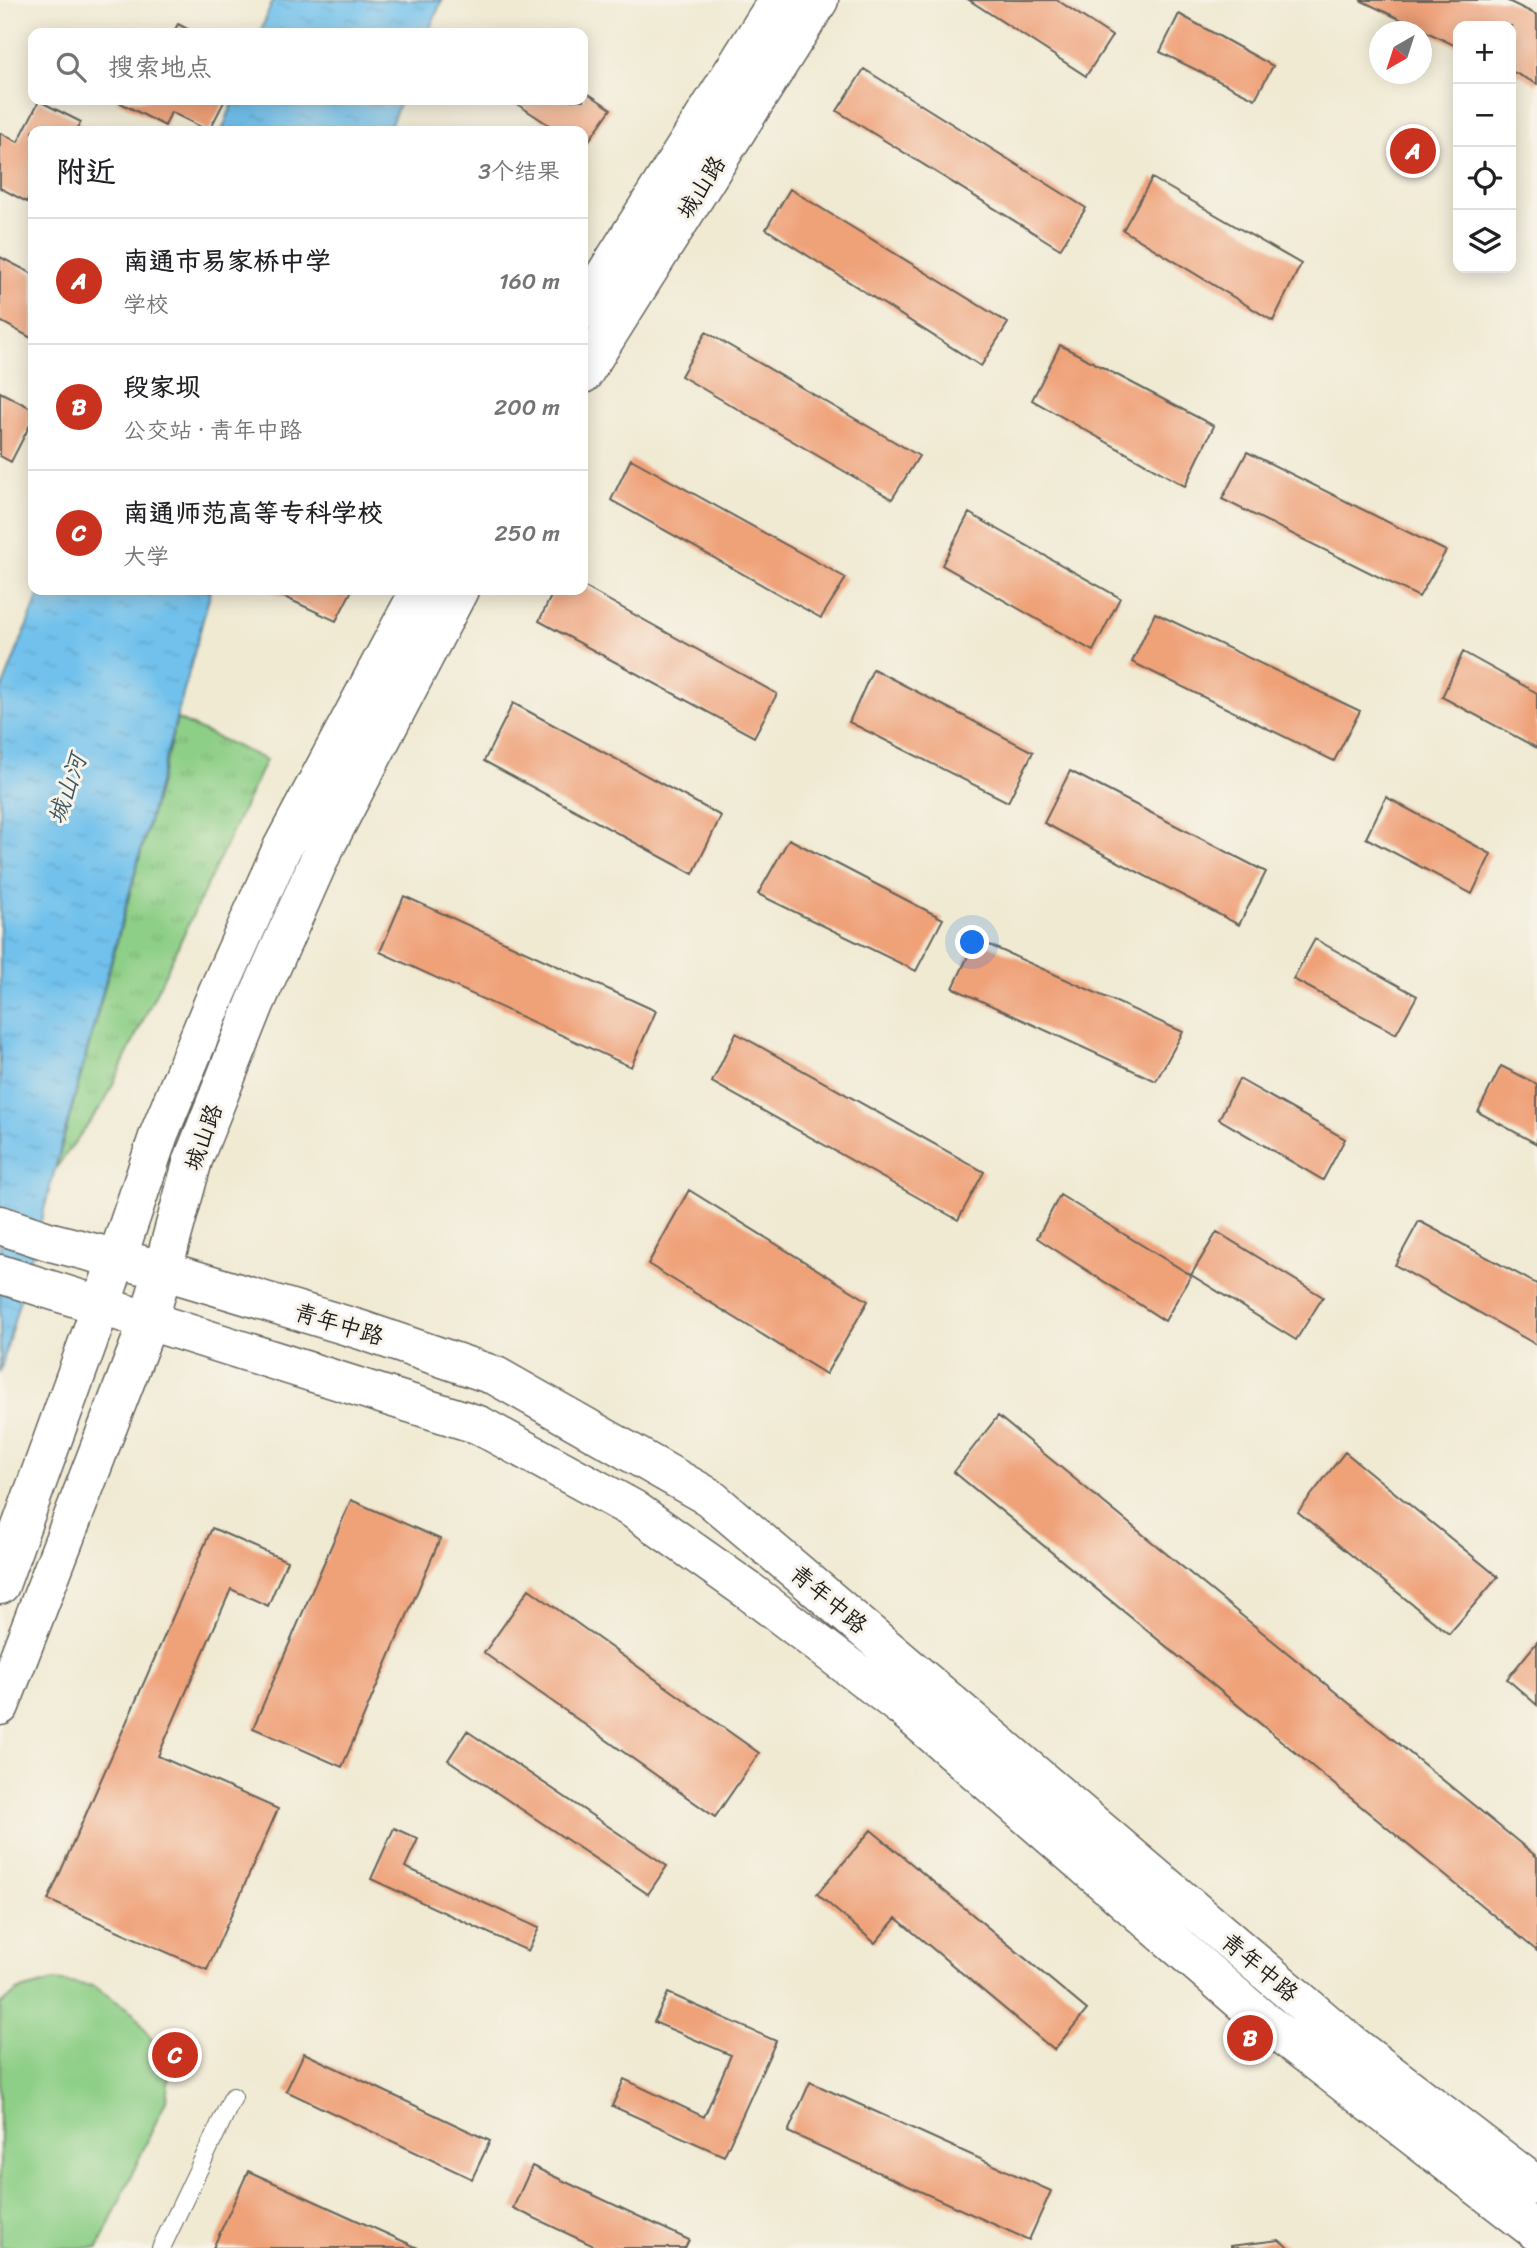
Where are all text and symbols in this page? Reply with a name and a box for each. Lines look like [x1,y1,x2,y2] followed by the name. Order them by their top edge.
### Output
[1369,21,1432,84] north arrow
[1453,21,1516,273] map controls
[1453,21,1516,84] button: +
[28,28,588,105] search box
[108,44,212,90] text: 搜索地点
[52,48,90,86] icon: search
[1453,84,1516,147] button: −
[1390,125,1436,177] pin: A
[56,145,116,199] text: 附近
[666,147,737,227] street label: 城山路
[1453,147,1516,210] button: locate
[478,151,560,192] text: 3个结果
[1453,210,1516,273] button: layers
[123,238,331,284] text: 南通市易家桥中学
[71,261,87,302] text: A
[499,261,560,302] text: 160 m
[123,284,169,325] text: 学校
[123,364,201,410] text: 段家坝
[72,387,86,428] text: B
[494,387,560,428] text: 200 m
[123,410,302,451] text: 公交站 · 青年中路
[123,490,383,536] text: 南通师范高等专科学校
[72,513,86,554] text: C
[494,513,560,554] text: 250 m
[123,536,169,577] text: 大学
[35,744,100,830] water label: 城山河
[955,925,989,959] your location
[172,1098,235,1177] street label: 城山路
[289,1291,389,1358] street label: 青年中路
[780,1554,877,1645] street label: 青年中路
[1211,1922,1308,2013] street label: 青年中路
[1227,2012,1273,2064] pin: B
[152,2029,198,2081] pin: C

